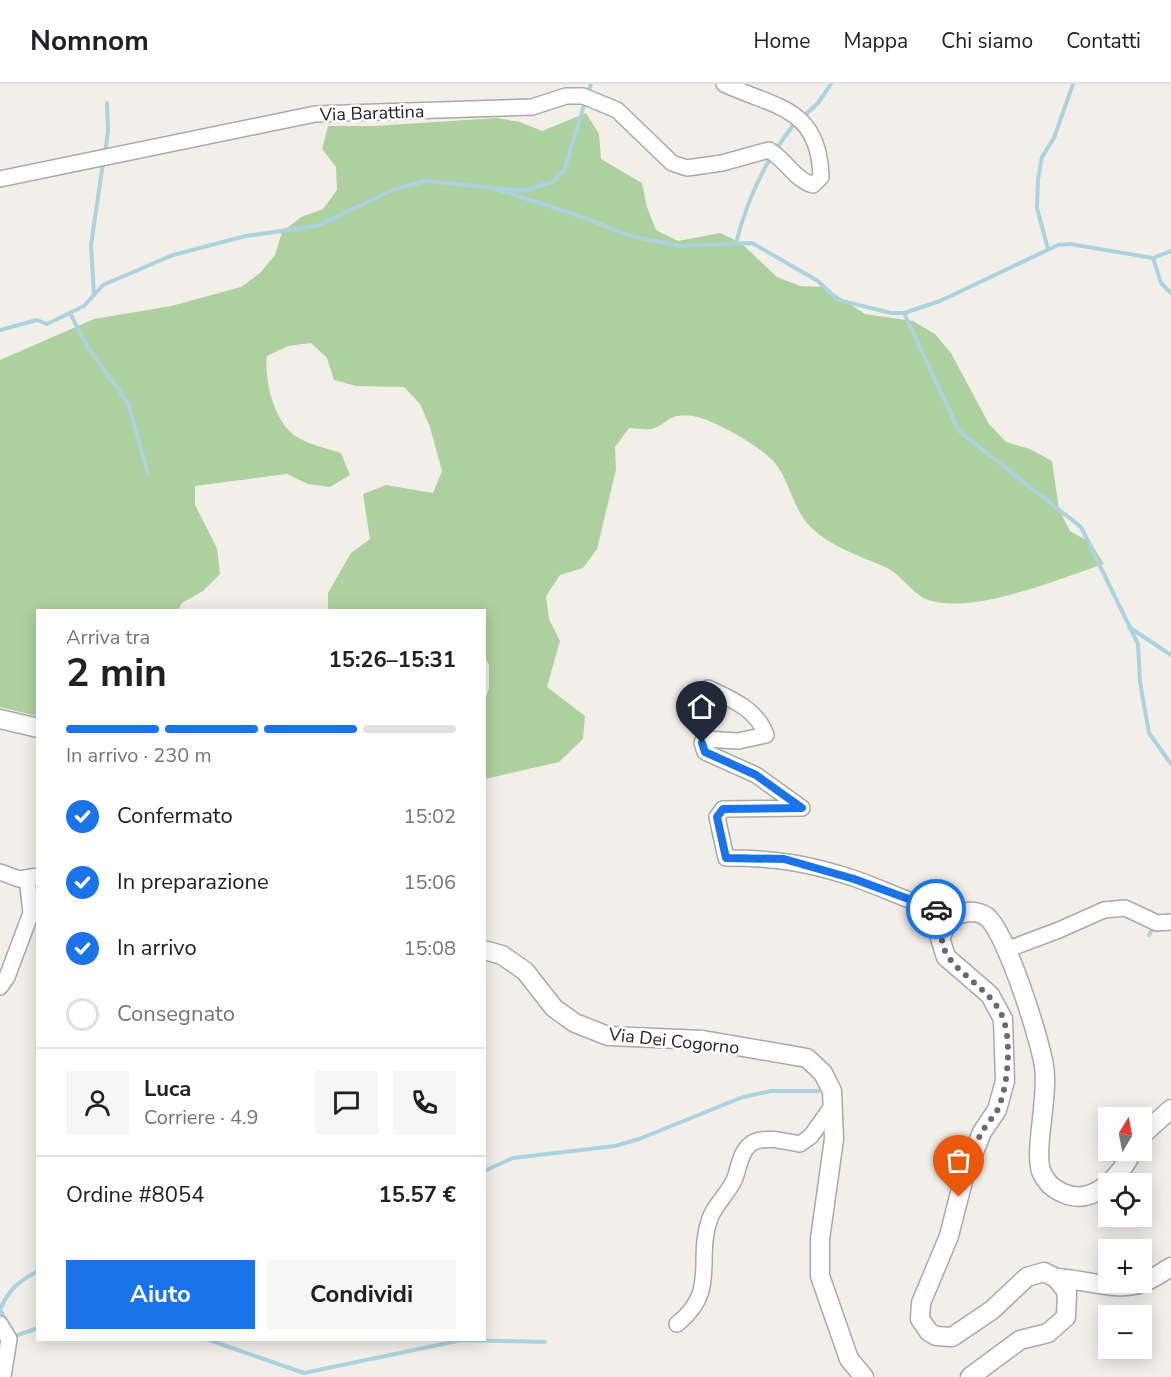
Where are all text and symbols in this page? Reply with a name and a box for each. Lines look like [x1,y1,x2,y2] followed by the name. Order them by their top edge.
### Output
[30,22,149,60] text: Nomnom
[754,27,810,55] text: Home
[843,27,908,55] text: Mappa
[941,27,1033,55] text: Chi siamo
[1066,27,1141,55] text: Contatti
[318,99,425,127] street label: Via Barattina
[66,624,150,651] text: Arriva tra
[328,645,456,675] text: 15:26–15:31
[66,647,167,700] text: 2 min
[676,681,727,743] pin
[685,690,718,723] icon: home
[66,742,212,769] text: In arrivo · 230 m
[66,800,99,833] icon: check
[117,801,233,831] text: Confermato
[403,803,456,830] text: 15:02
[66,866,99,899] icon: check
[117,867,269,897] text: In preparazione
[403,869,456,896] text: 15:06
[906,879,966,939] courier
[920,893,953,926] icon: car
[66,932,99,965] icon: check
[117,933,197,963] text: In arrivo
[403,935,456,962] text: 15:08
[117,999,235,1029] text: Consegnato
[607,1022,740,1060] street label: Via Dei Cogorno
[66,1071,129,1134] button: person
[315,1071,378,1134] button: chat
[393,1071,456,1134] button: phone
[144,1074,191,1104] text: Luca
[144,1104,259,1131] text: Corriere · 4.9
[1098,1107,1152,1161] north arrow
[1098,1107,1152,1359] map controls
[933,1135,984,1197] pin
[942,1144,975,1177] icon: bag
[1098,1173,1152,1227] button: locate
[66,1180,204,1210] text: Ordine #8054
[379,1180,456,1210] text: 15.57 €
[1098,1239,1152,1293] button: +
[66,1260,255,1329] button: Aiuto
[267,1260,456,1329] button: Condividi
[1098,1305,1152,1359] button: −

